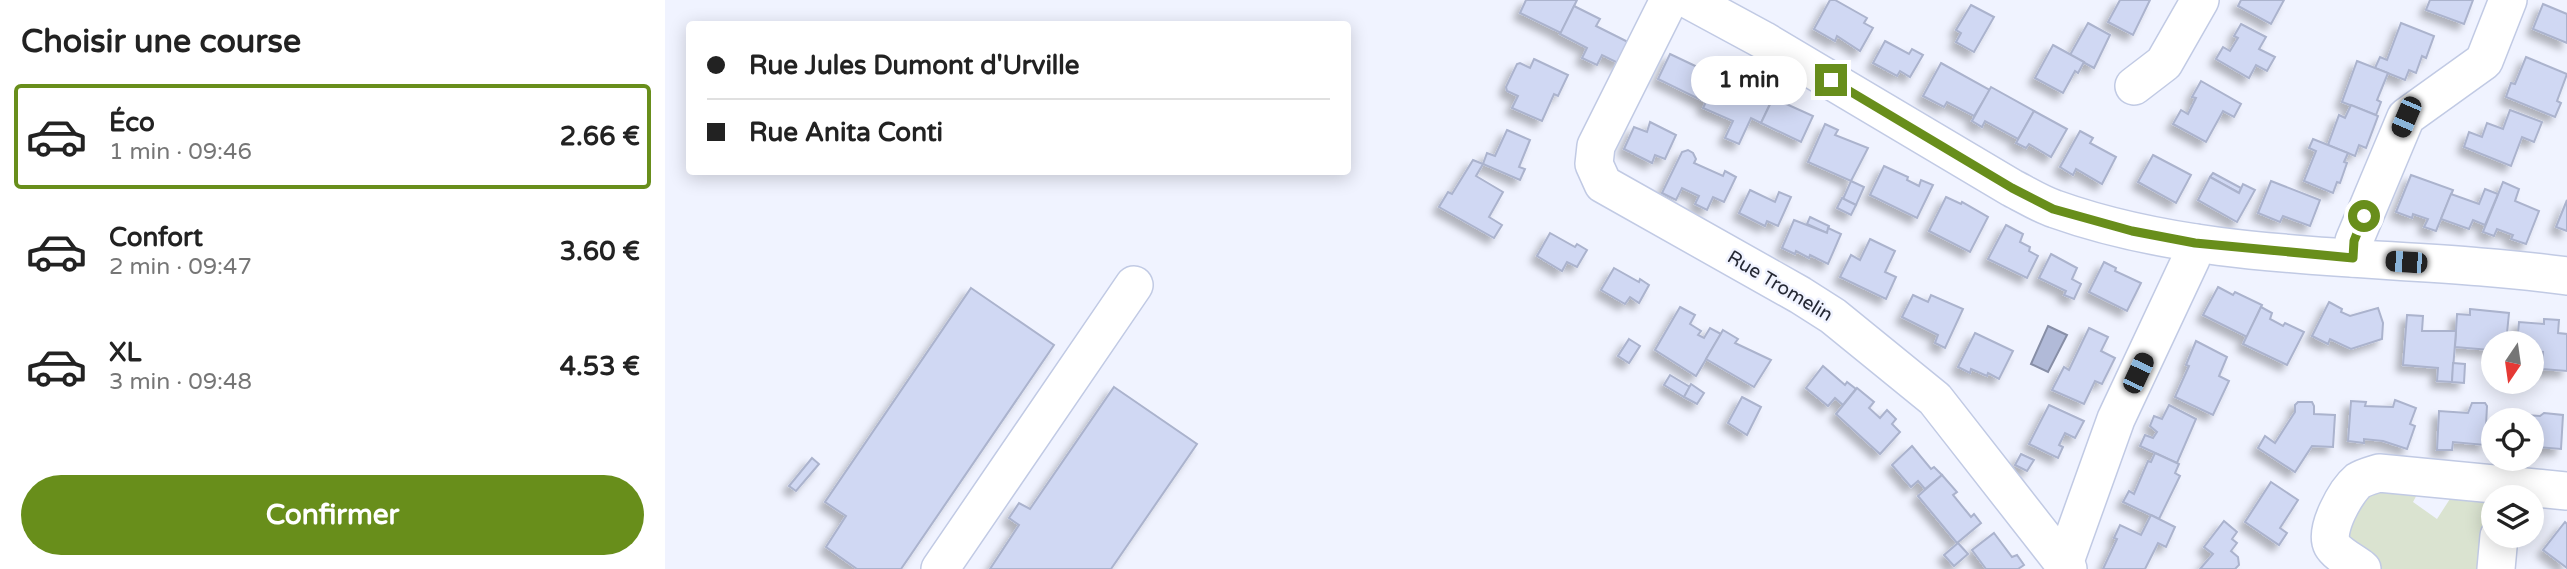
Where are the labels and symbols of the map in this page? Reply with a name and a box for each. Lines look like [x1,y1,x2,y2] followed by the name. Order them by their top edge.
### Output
[1691,56,1807,104] callout: 1 min
[1815,64,1847,96] route end
[2389,94,2424,140] car
[2348,200,2380,232] route start
[1723,246,1837,326] street label: Rue Tromelin
[2385,250,2428,274] car
[2481,331,2545,394] north arrow
[2120,350,2157,396] car

